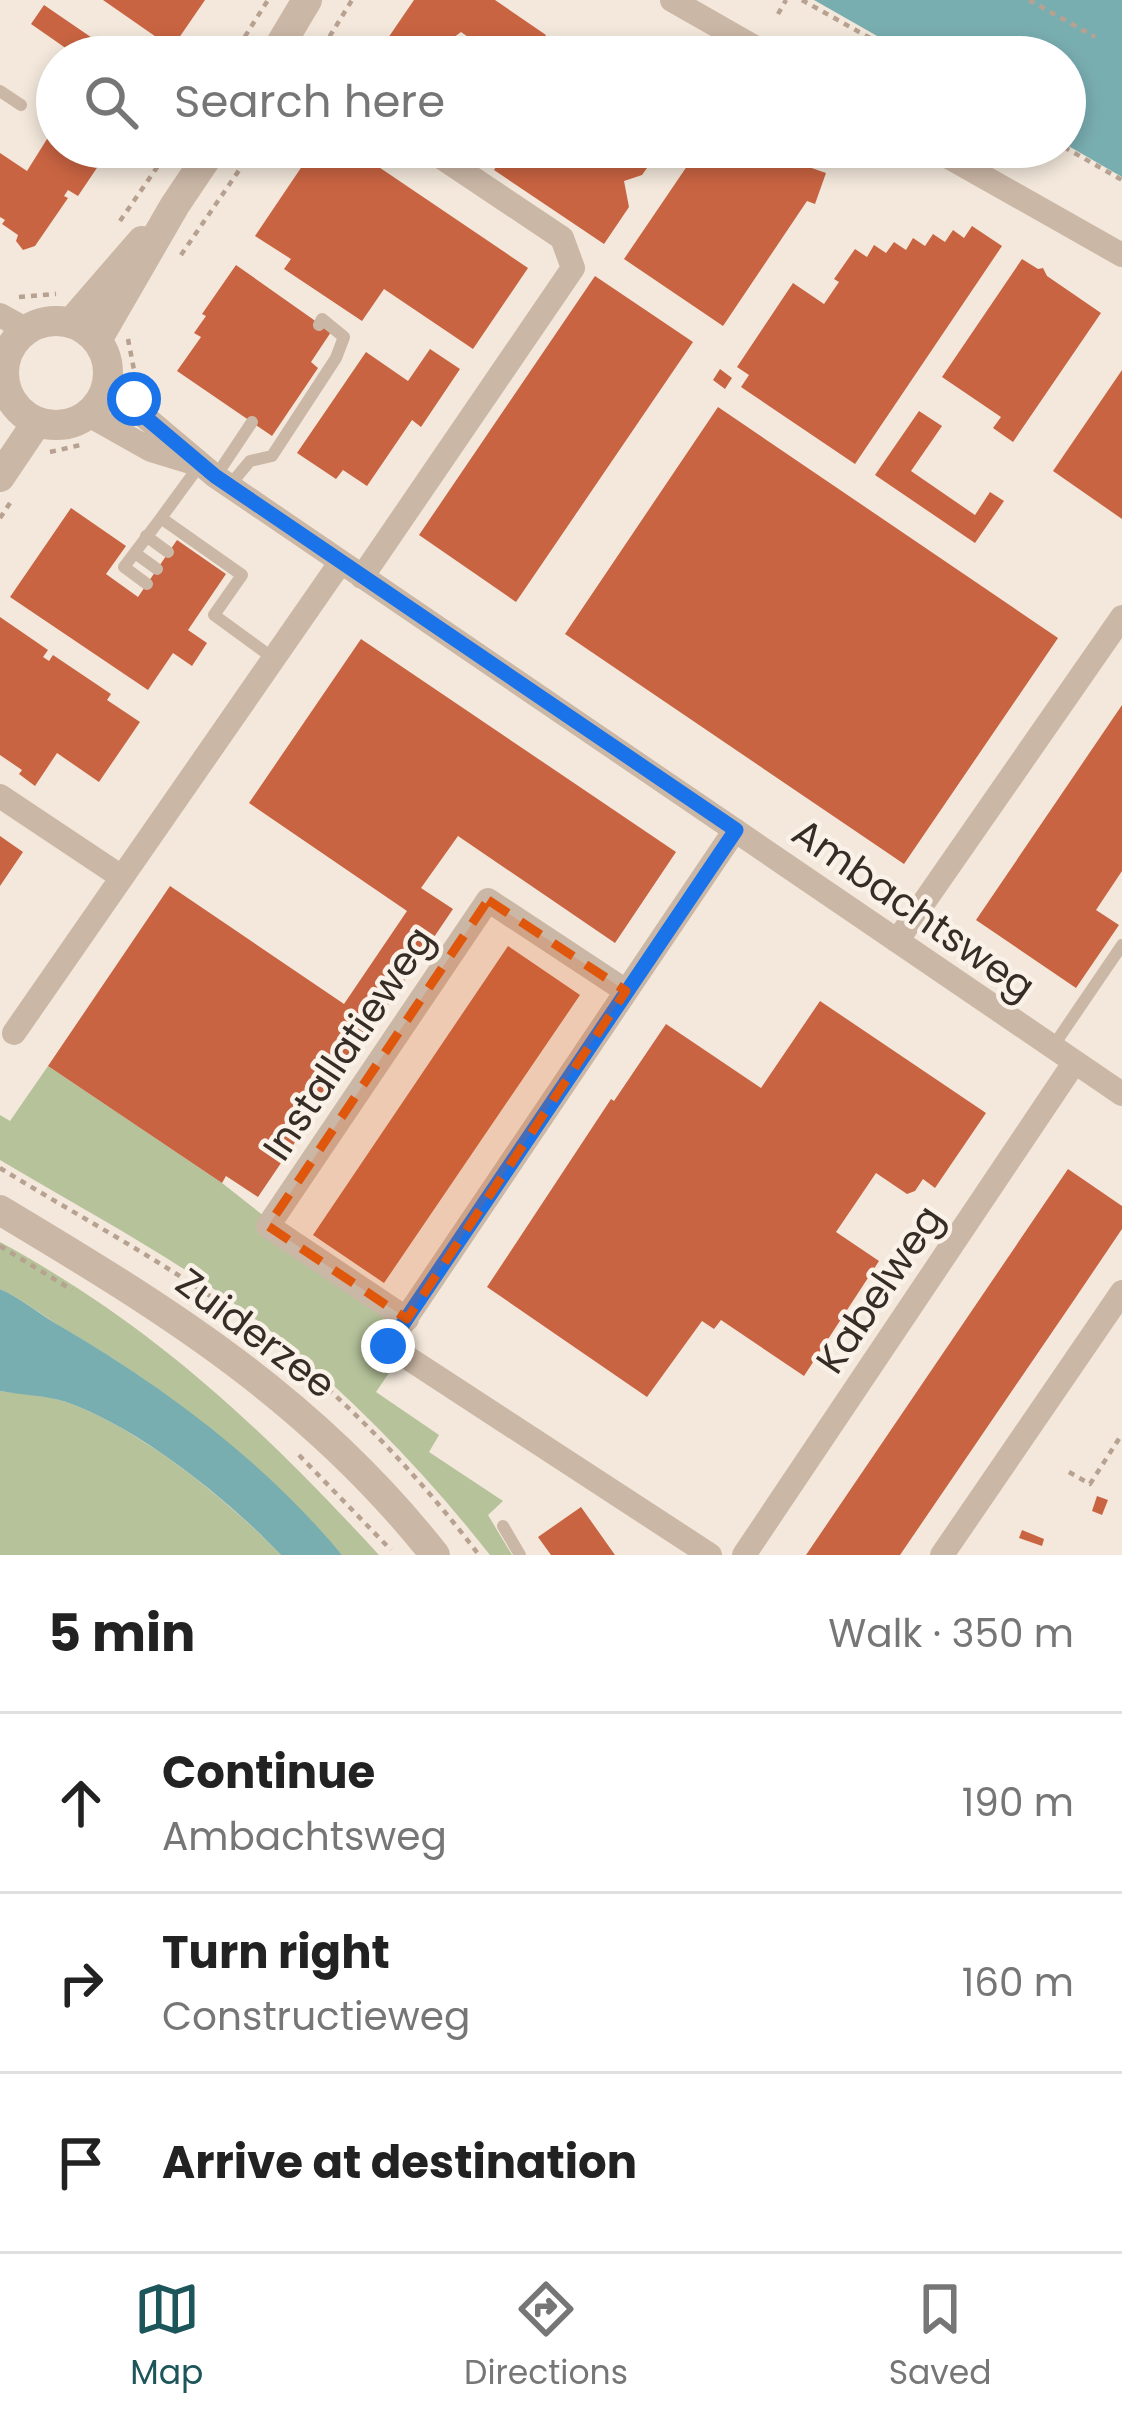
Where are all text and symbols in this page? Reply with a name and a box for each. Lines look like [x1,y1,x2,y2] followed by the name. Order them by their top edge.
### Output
[36,36,1086,168] search box
[78,69,144,135] icon: search
[174,70,445,133] text: Search here
[107,372,161,426] route start
[781,805,1046,1014] street label: Ambachtsweg
[250,915,447,1171] street label: Installatieweg
[803,1194,956,1384] street label: Kabelweg
[165,1255,347,1412] street label: Zuiderzee
[361,1319,415,1373] route end
[48,1597,195,1669] text: 5 min
[828,1606,1074,1661] text: Walk · 350 m
[162,1741,375,1804] text: Continue
[48,1770,114,1836] icon: ahead
[962,1775,1074,1830] text: 190 m
[162,1809,447,1864] text: Ambachtsweg
[162,1921,390,1984] text: Turn right
[48,1950,114,2016] icon: right
[962,1955,1074,2010] text: 160 m
[162,1989,470,2044] text: Constructieweg
[48,2130,114,2196] icon: arrive
[162,2131,637,2194] text: Arrive at destination
[130,2276,203,2398] tab: Map
[464,2276,628,2398] tab: Directions
[889,2276,992,2398] tab: Saved

